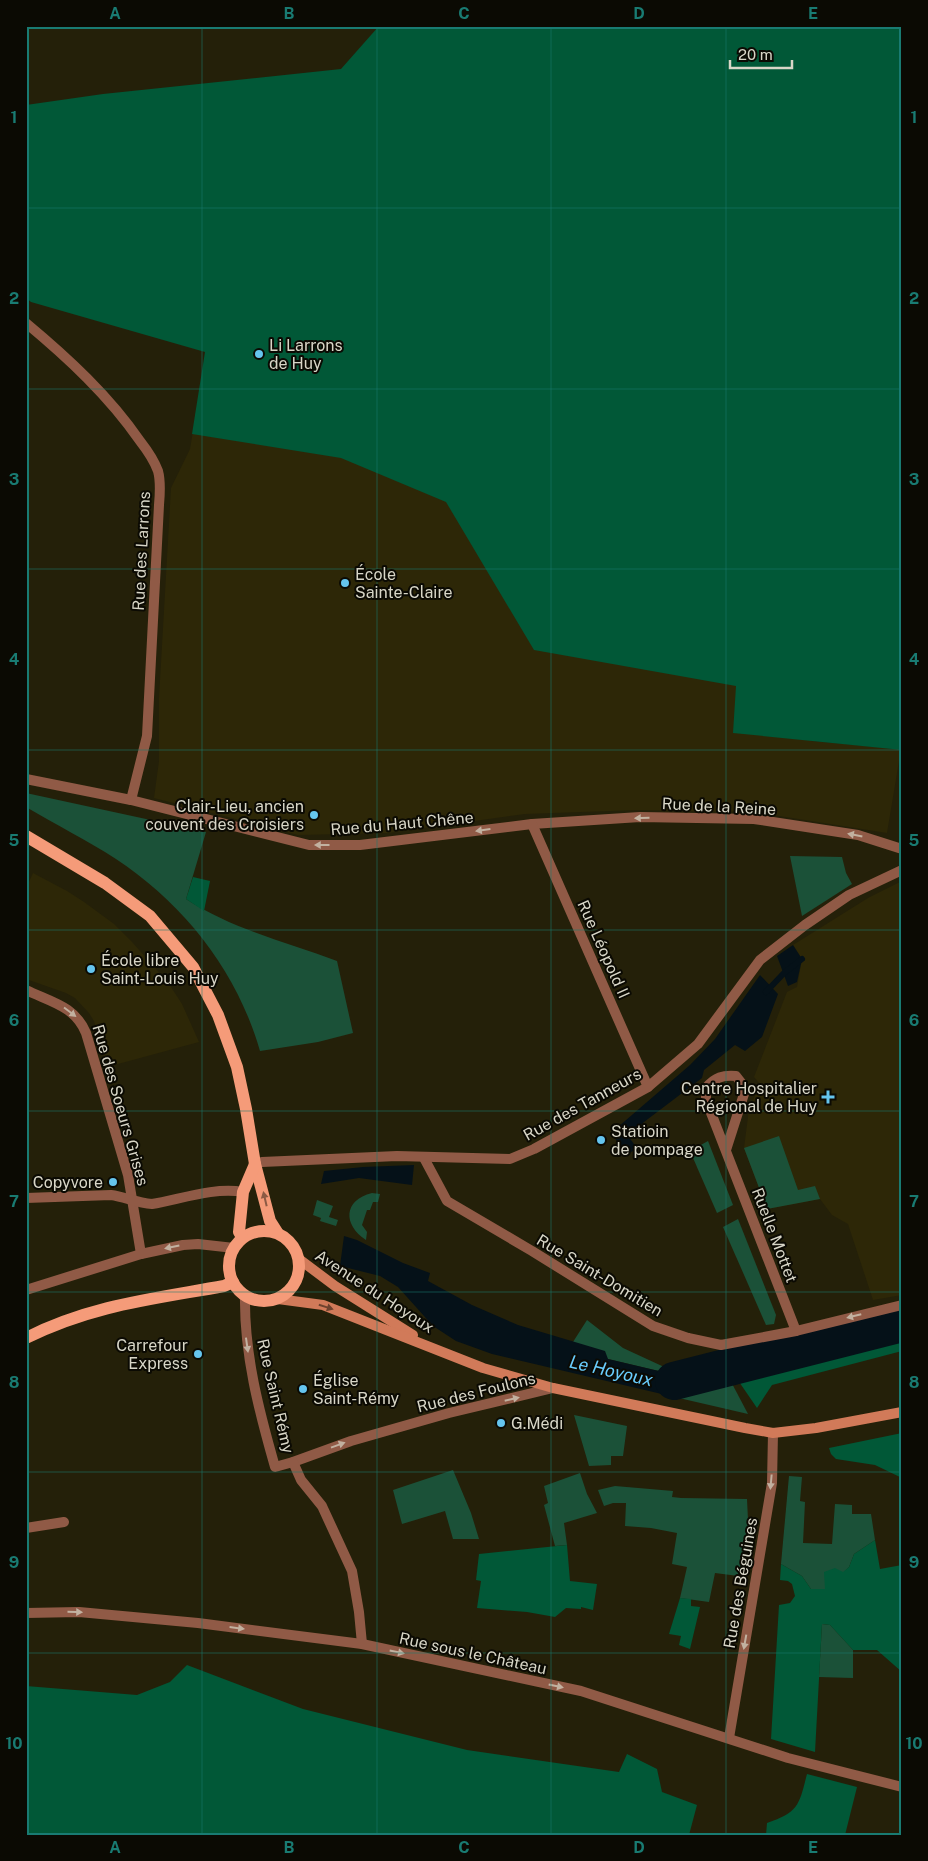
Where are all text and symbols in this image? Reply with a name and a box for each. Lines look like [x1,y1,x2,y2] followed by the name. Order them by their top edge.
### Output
[109,4,121,23] text: A
[284,4,295,23] text: B
[458,4,470,23] text: C
[633,4,645,23] text: D
[808,4,818,23] text: E
[730,38,793,70] scale bar
[738,46,773,63] text: 20 m
[11,108,17,127] text: 1
[911,108,917,127] text: 1
[9,289,19,308] text: 2
[909,289,919,308] text: 2
[269,336,343,373] place label: Li Larrons de Huy
[253,348,265,360] marker: Li Larrons de Huy
[9,470,19,489] text: 3
[909,470,919,489] text: 3
[129,491,154,611] street label: Rue des Larrons
[355,564,453,602] place label: École Sainte-Claire
[339,577,351,589] marker: École Sainte-Claire
[9,650,20,669] text: 4
[909,650,920,669] text: 4
[661,794,777,819] street label: Rue de la Reine
[145,797,304,834] place label: Clair-Lieu, ancien couvent des Croisiers
[330,808,474,839] street label: Rue du Haut Chêne
[308,809,320,821] marker: Clair-Lieu, ancien couvent des Croisiers
[633,814,649,822] one-way arrow
[475,826,491,834] one-way arrow
[847,830,863,838] one-way arrow
[9,831,20,850] text: 5
[909,831,920,850] text: 5
[313,841,329,849] one-way arrow
[573,897,634,1001] street label: Rue Léopold II
[101,950,219,988] place label: École libre Saint-Louis Huy
[85,963,97,975] marker: École libre Saint-Louis Huy
[63,1007,77,1017] one-way arrow
[9,1011,19,1030] text: 6
[909,1011,919,1030] text: 6
[88,1022,153,1188] street label: Rue des Soeurs Grises
[520,1064,644,1145] street label: Rue des Tanneurs
[681,1079,817,1116] place label: Centre Hospitalier Régional de Huy
[821,1090,835,1104] marker: Centre Hospitalier Régional de Huy
[611,1122,703,1159] place label: Statioin de pompage
[595,1134,607,1146] marker: Statioin de pompage
[33,1173,103,1192] place label: Copyvore
[107,1176,119,1188] marker: Copyvore
[748,1185,801,1285] street label: Ruelle Mottet
[261,1191,269,1206] one-way arrow
[9,1192,19,1211] text: 7
[909,1192,919,1211] text: 7
[533,1230,666,1321] street label: Rue Saint-Domitien
[164,1243,180,1251] one-way arrow
[312,1246,438,1337] street label: Avenue du Hoyoux
[319,1303,334,1311] one-way arrow
[847,1312,862,1320] one-way arrow
[116,1336,188,1373] place label: Carrefour Express
[243,1337,251,1353] one-way arrow
[253,1337,298,1456] street label: Rue Saint Rémy
[192,1348,204,1360] marker: Carrefour Express
[567,1351,655,1390] water label: Le Hoyoux
[415,1369,537,1416] street label: Rue des Foulons
[313,1370,400,1408] place label: Église Saint-Rémy
[9,1373,20,1392] text: 8
[909,1373,920,1392] text: 8
[297,1383,309,1395] marker: Église Saint-Rémy
[505,1395,520,1403] one-way arrow
[511,1414,563,1433] place label: G.Médi
[495,1417,507,1429] marker: G.Médi
[331,1441,346,1448] one-way arrow
[767,1474,775,1490] one-way arrow
[720,1516,761,1650] street label: Rue des Béguines
[9,1553,19,1572] text: 9
[909,1553,919,1572] text: 9
[67,1608,83,1616] one-way arrow
[229,1624,245,1632] one-way arrow
[397,1629,548,1678] street label: Rue sous le Château
[740,1634,748,1650] one-way arrow
[390,1648,406,1656] one-way arrow
[549,1682,564,1690] one-way arrow
[5,1734,23,1753] text: 10
[905,1734,923,1753] text: 10
[109,1838,121,1857] text: A
[284,1838,295,1857] text: B
[458,1838,470,1857] text: C
[633,1838,645,1857] text: D
[808,1838,818,1857] text: E

